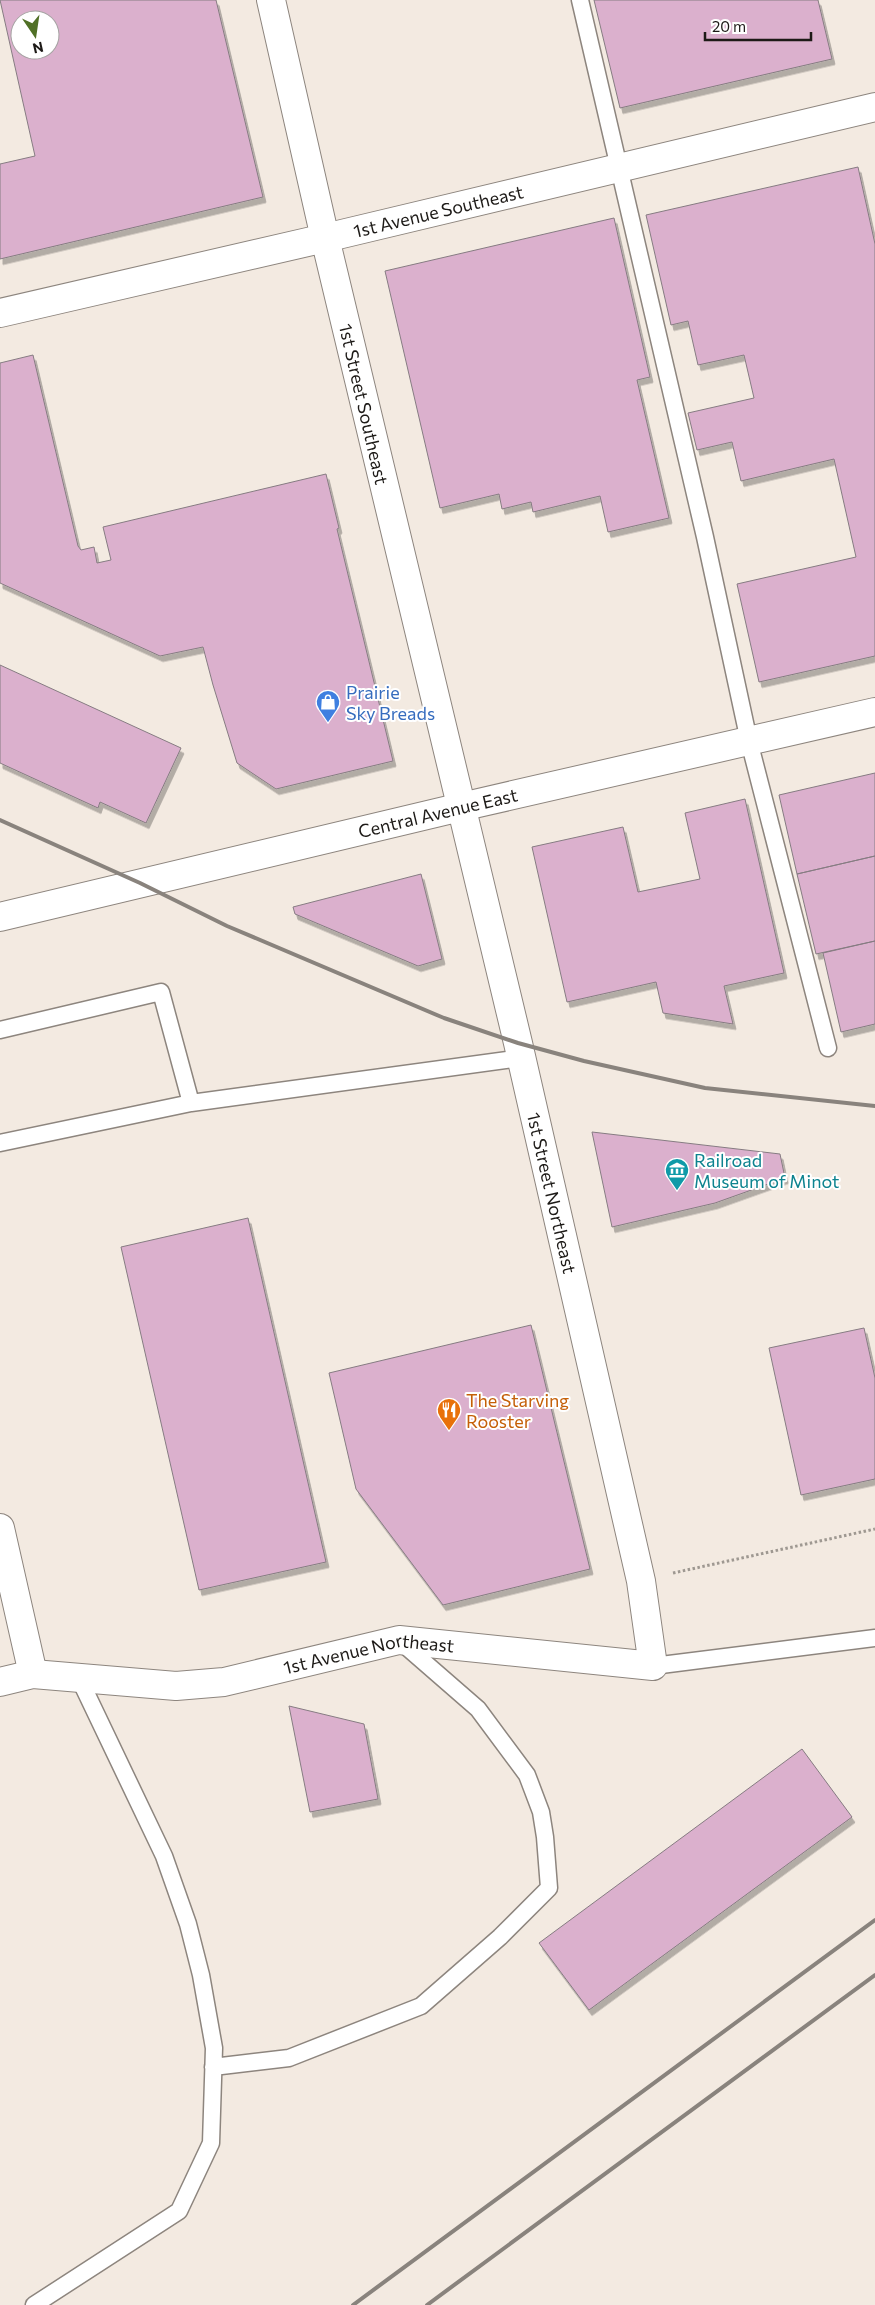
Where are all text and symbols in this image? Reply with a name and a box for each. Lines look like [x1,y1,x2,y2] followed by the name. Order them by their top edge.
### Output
[10,10,60,60] north arrow
[705,10,811,42] scale bar
[712,17,746,35] text: 20 m
[31,39,45,58] text: N
[351,180,525,242] street label: 1st Avenue Southeast
[335,321,393,487] street label: 1st Street Southeast
[346,681,435,724] place label: Prairie Sky Breads
[315,689,341,723] shop icon: Prairie Sky Breads
[356,783,520,842] street label: Central Avenue East
[523,1110,581,1276] street label: 1st Street Northeast
[694,1149,840,1192] place label: Railroad Museum of Minot
[664,1157,690,1191] museum icon: Railroad Museum of Minot
[466,1389,569,1432] place label: The Starving Rooster
[436,1397,462,1431] restaurant icon: The Starving Rooster
[281,1629,455,1678] street label: 1st Avenue Northeast

